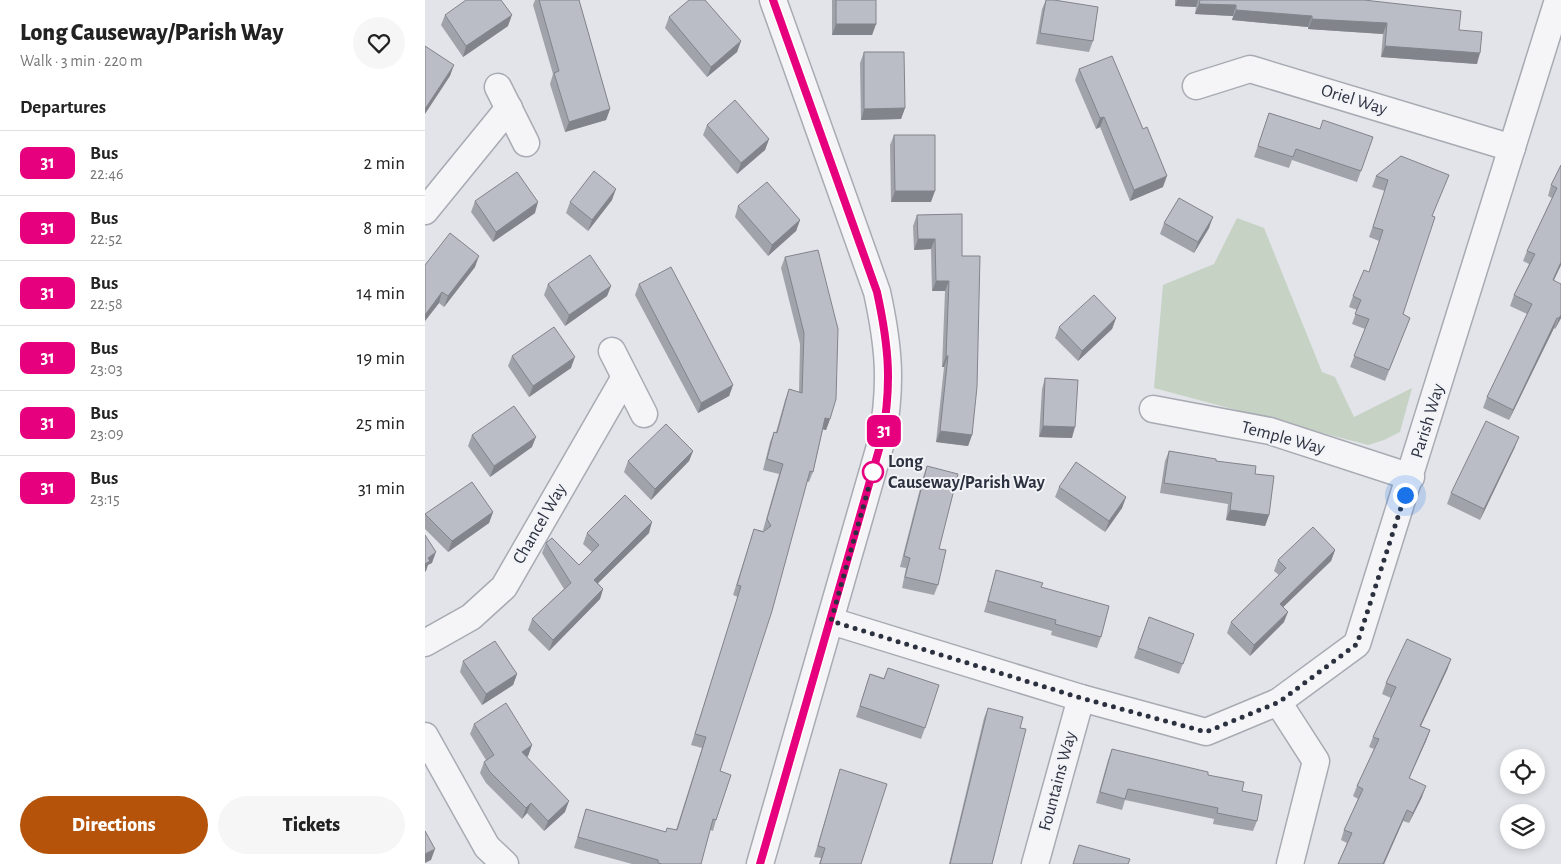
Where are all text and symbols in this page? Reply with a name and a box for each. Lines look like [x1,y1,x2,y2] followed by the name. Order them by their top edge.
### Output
[353,17,405,69] button: heart
[20,21,283,45] text: Long Causeway/Parish Way
[20,53,143,69] text: Walk · 3 min · 220 m
[1319,81,1390,119] street label: Oriel Way
[20,98,106,117] text: Departures
[90,144,118,163] text: Bus
[40,154,55,172] text: 31
[364,154,405,173] text: 2 min
[90,166,123,182] text: 22:46
[90,209,118,228] text: Bus
[40,219,55,237] text: 31
[363,219,405,238] text: 8 min
[90,231,122,247] text: 22:52
[90,274,118,293] text: Bus
[40,284,55,302] text: 31
[357,284,405,303] text: 14 min
[90,296,123,312] text: 22:58
[90,339,118,358] text: Bus
[40,349,55,367] text: 31
[357,349,405,368] text: 19 min
[90,361,123,377] text: 23:03
[1408,381,1448,460] street label: Parish Way
[90,404,118,423] text: Bus
[40,414,55,432] text: 31
[356,414,405,433] text: 25 min
[861,415,907,447] line badge: 31
[1239,418,1327,458] street label: Temple Way
[877,422,891,440] text: 31
[90,426,124,442] text: 23:09
[888,453,1046,492] place label: Long Causeway/Parish Way
[862,461,884,483] marker: Long Causeway/Parish Way
[90,469,118,488] text: Bus
[40,479,55,497] text: 31
[358,479,405,498] text: 31 min
[510,480,570,567] street label: Chancel Way
[1393,483,1418,508] your location
[90,491,120,507] text: 23:15
[1036,729,1080,833] street label: Fountains Way
[1500,749,1545,849] map controls
[1500,749,1545,794] button: locate
[20,796,208,854] button: Directions
[218,796,405,854] button: Tickets
[1500,804,1545,849] button: layers

